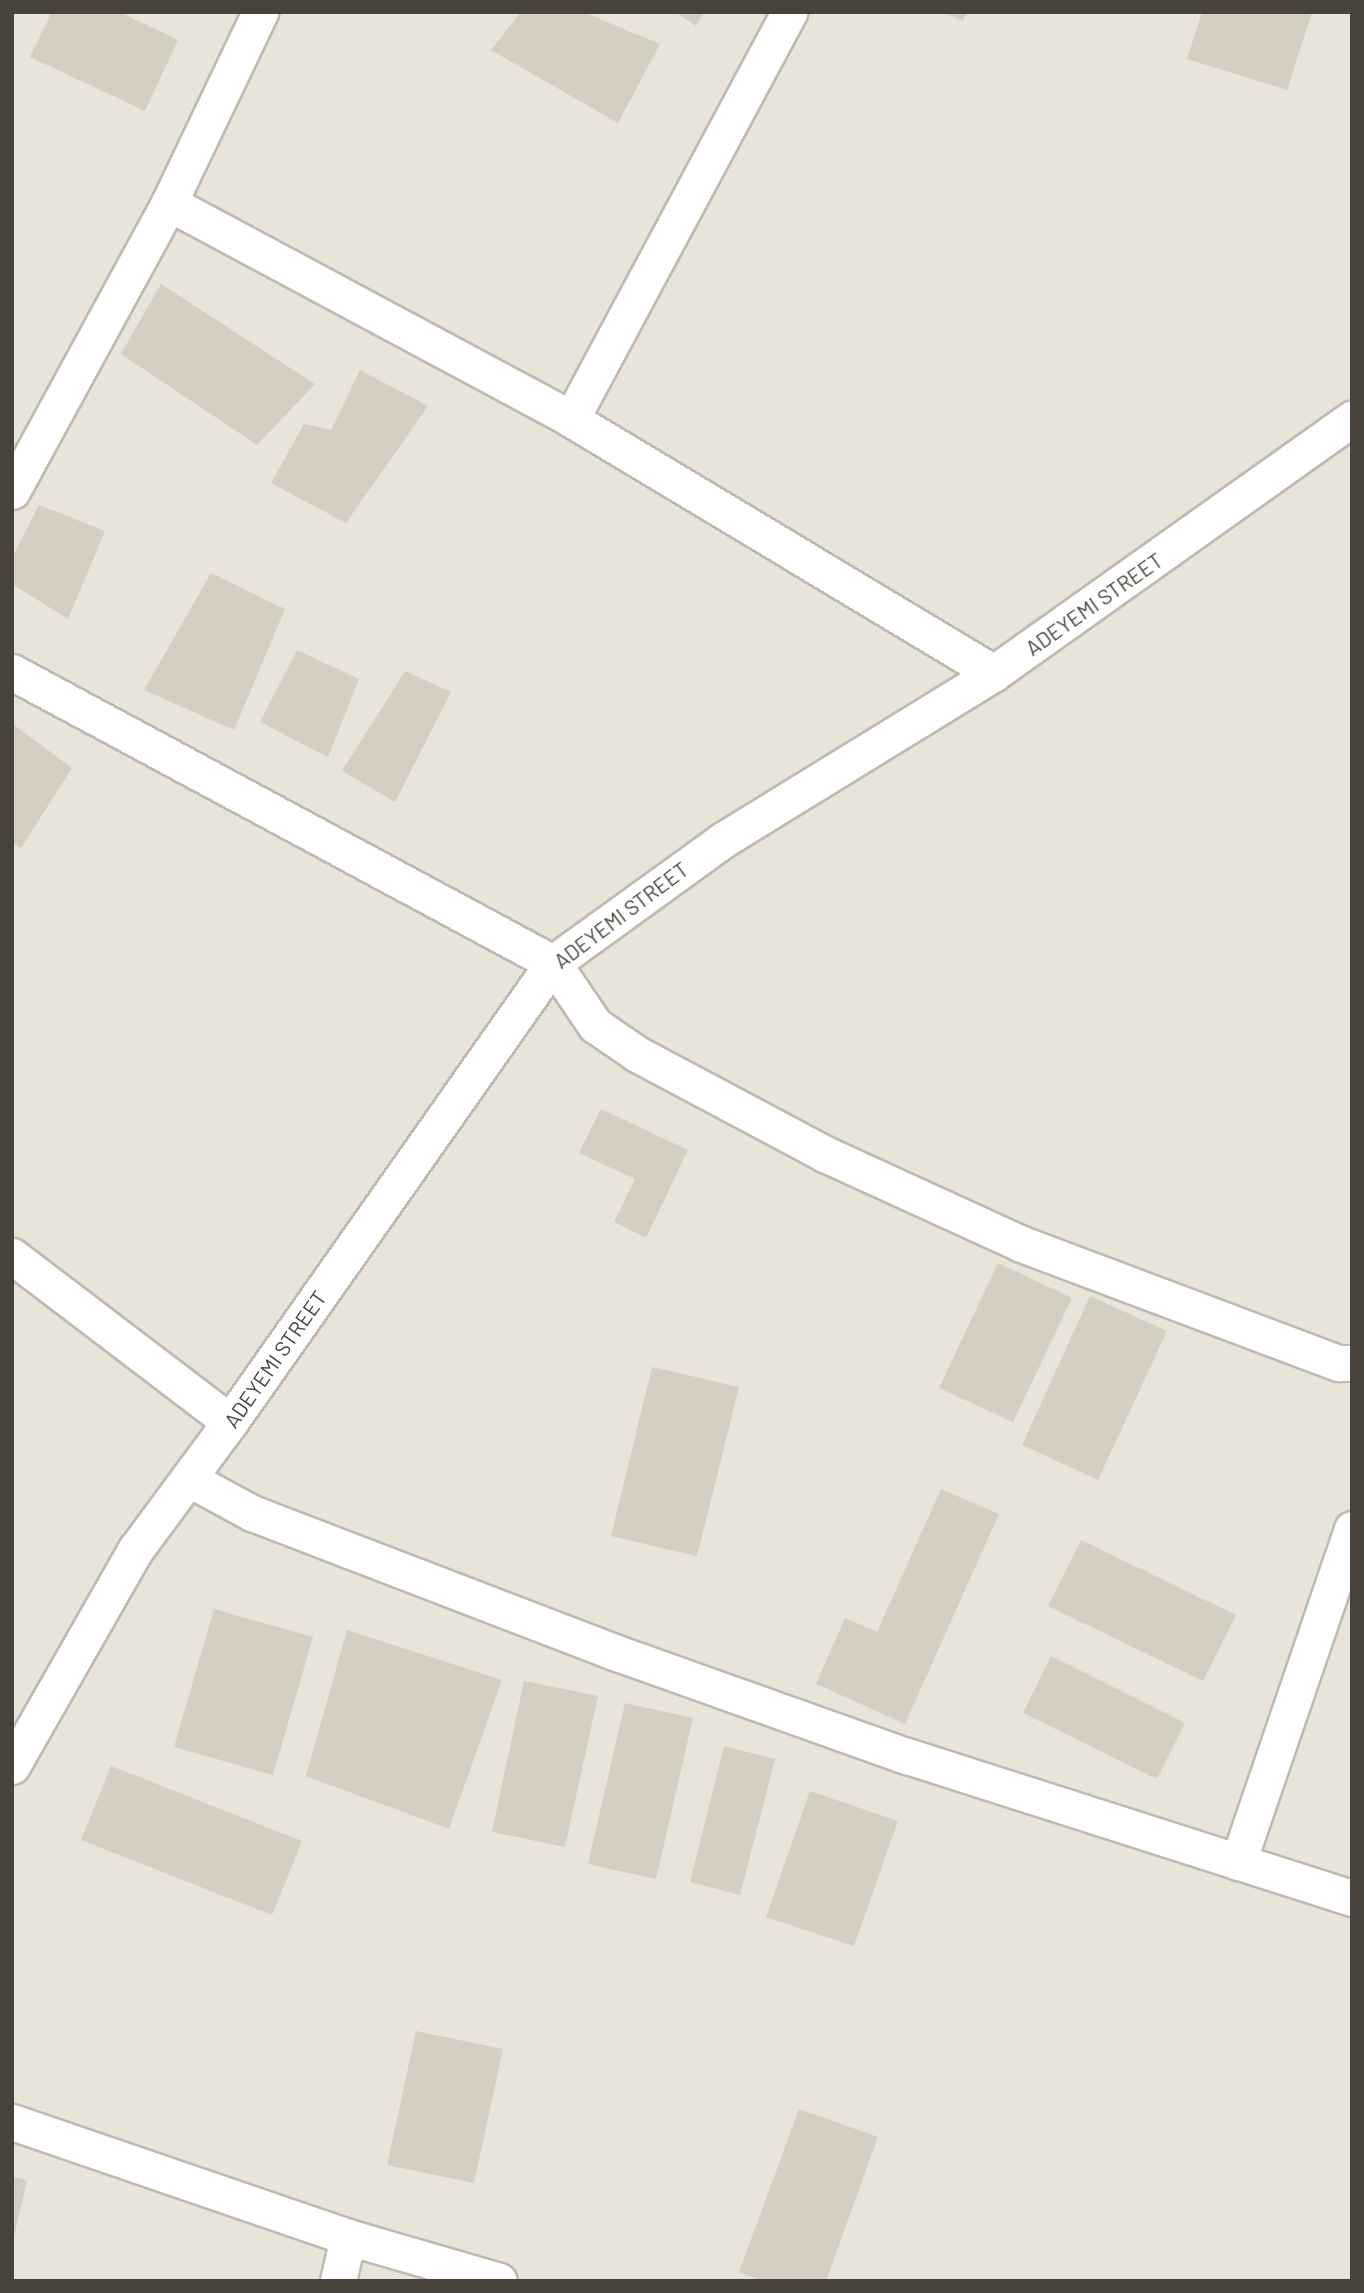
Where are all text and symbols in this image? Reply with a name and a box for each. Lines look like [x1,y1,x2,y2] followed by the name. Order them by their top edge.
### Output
[1021,547,1167,661] street label: ADEYEMI STREET
[549,856,693,974] street label: ADEYEMI STREET
[218,1286,332,1432] street label: ADEYEMI STREET

